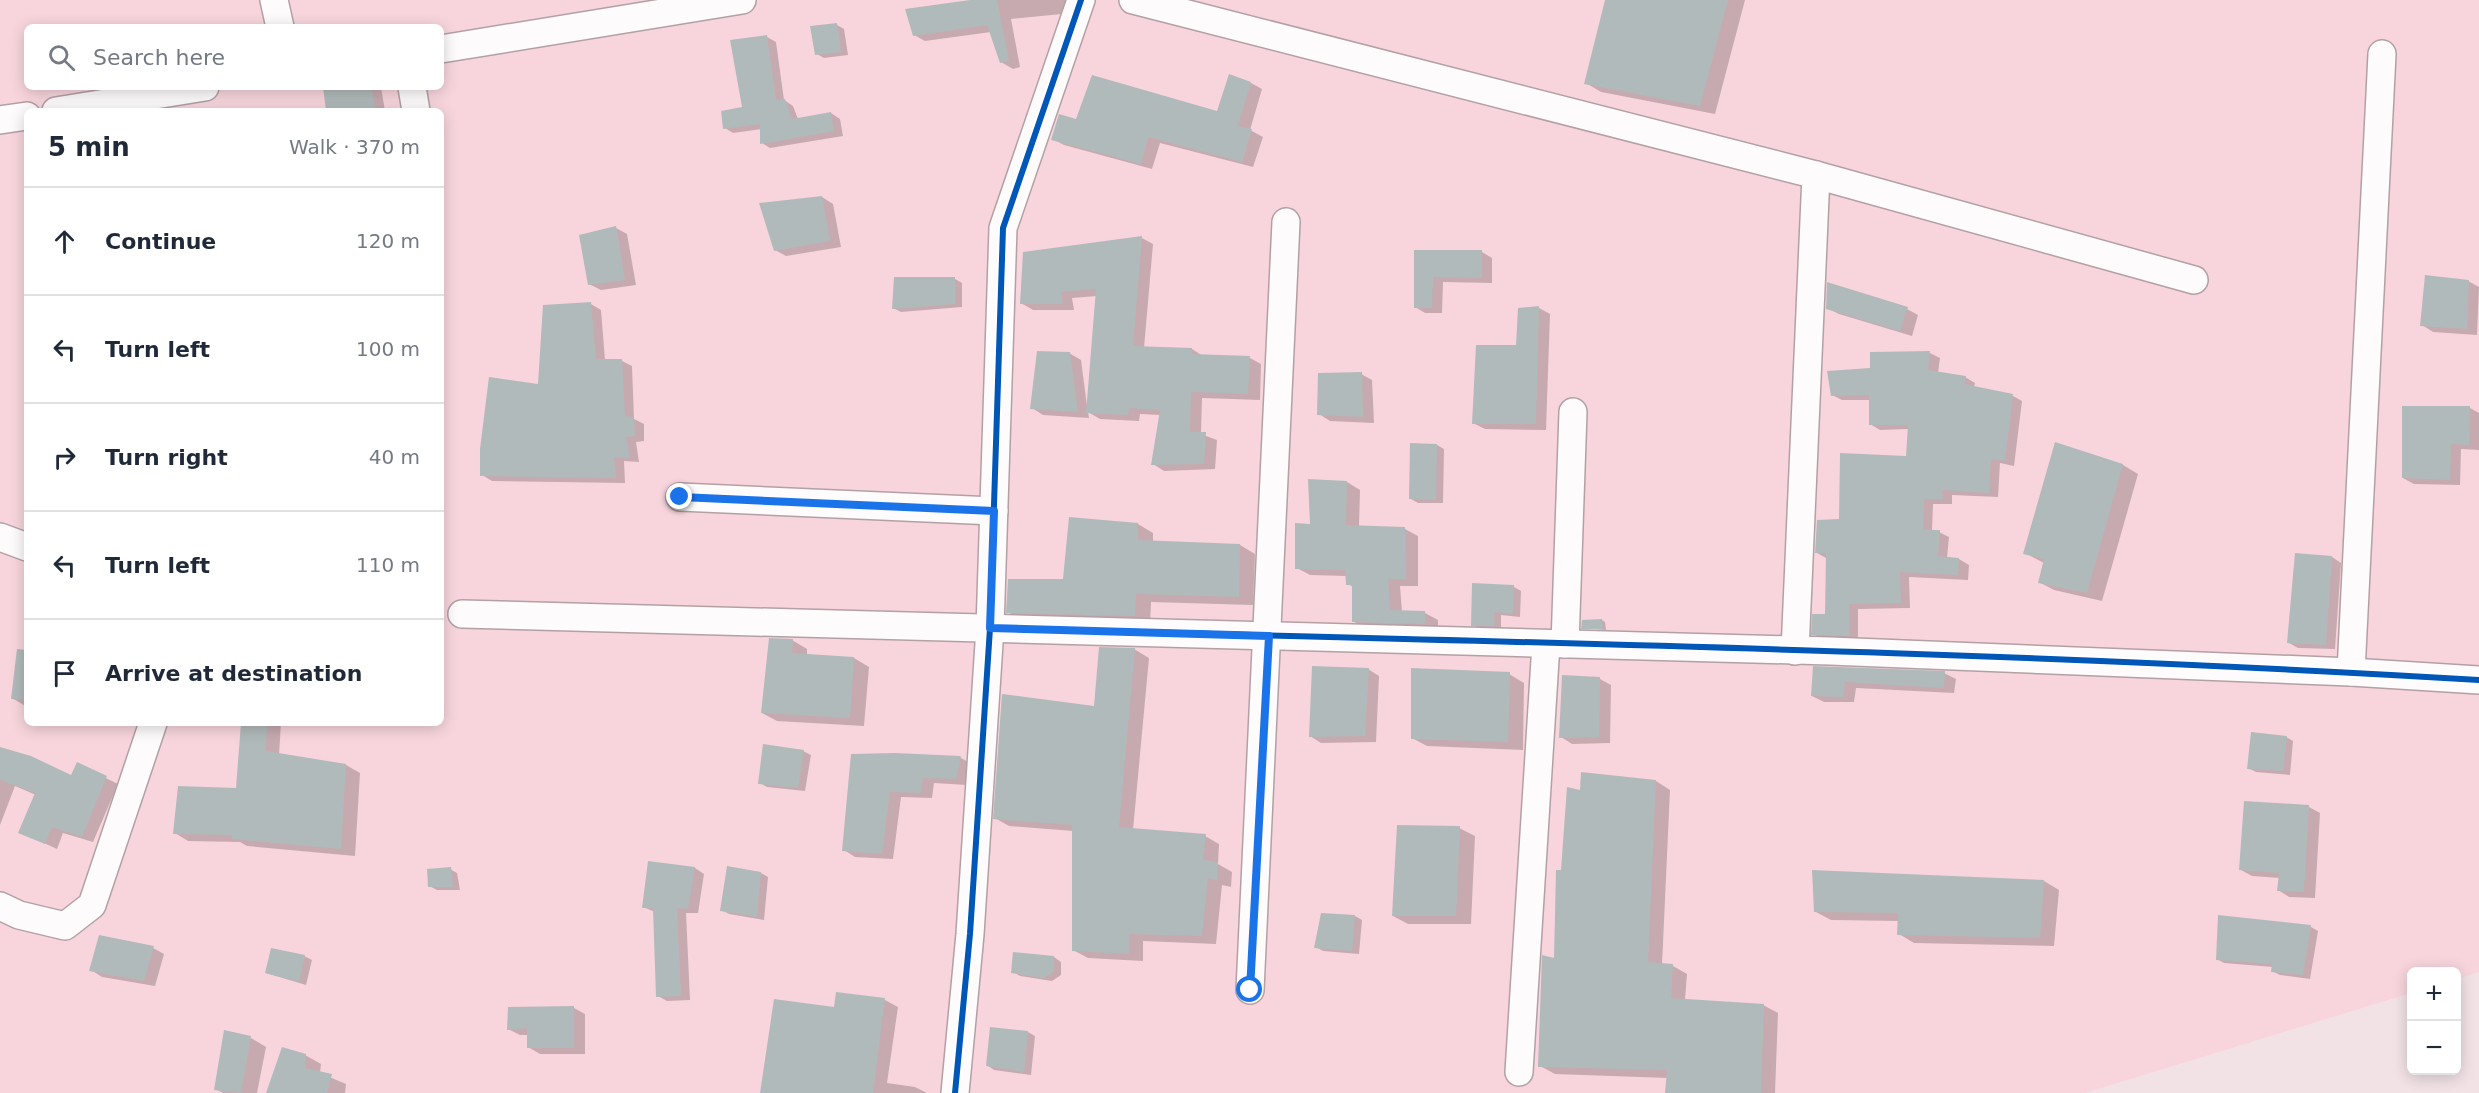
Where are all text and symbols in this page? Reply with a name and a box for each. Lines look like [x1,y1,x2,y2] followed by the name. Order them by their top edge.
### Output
[24,24,444,90] search box
[45,41,78,74] icon: search
[93,45,225,70] text: Search here
[48,132,130,162] text: 5 min
[289,135,420,159] text: Walk · 370 m
[48,225,81,258] icon: ahead
[105,229,216,254] text: Continue
[356,229,420,253] text: 120 m
[48,333,81,366] icon: left
[105,337,210,362] text: Turn left
[356,337,420,361] text: 100 m
[48,441,81,474] icon: right
[105,445,228,470] text: Turn right
[369,445,420,469] text: 40 m
[666,483,692,509] route end
[48,549,81,582] icon: left
[105,553,210,578] text: Turn left
[356,553,420,577] text: 110 m
[48,657,81,690] icon: arrive
[105,661,362,686] text: Arrive at destination
[2407,967,2461,1075] map controls
[2407,967,2461,1021] button: +
[1236,976,1262,1002] route start
[2407,1021,2461,1075] button: −

